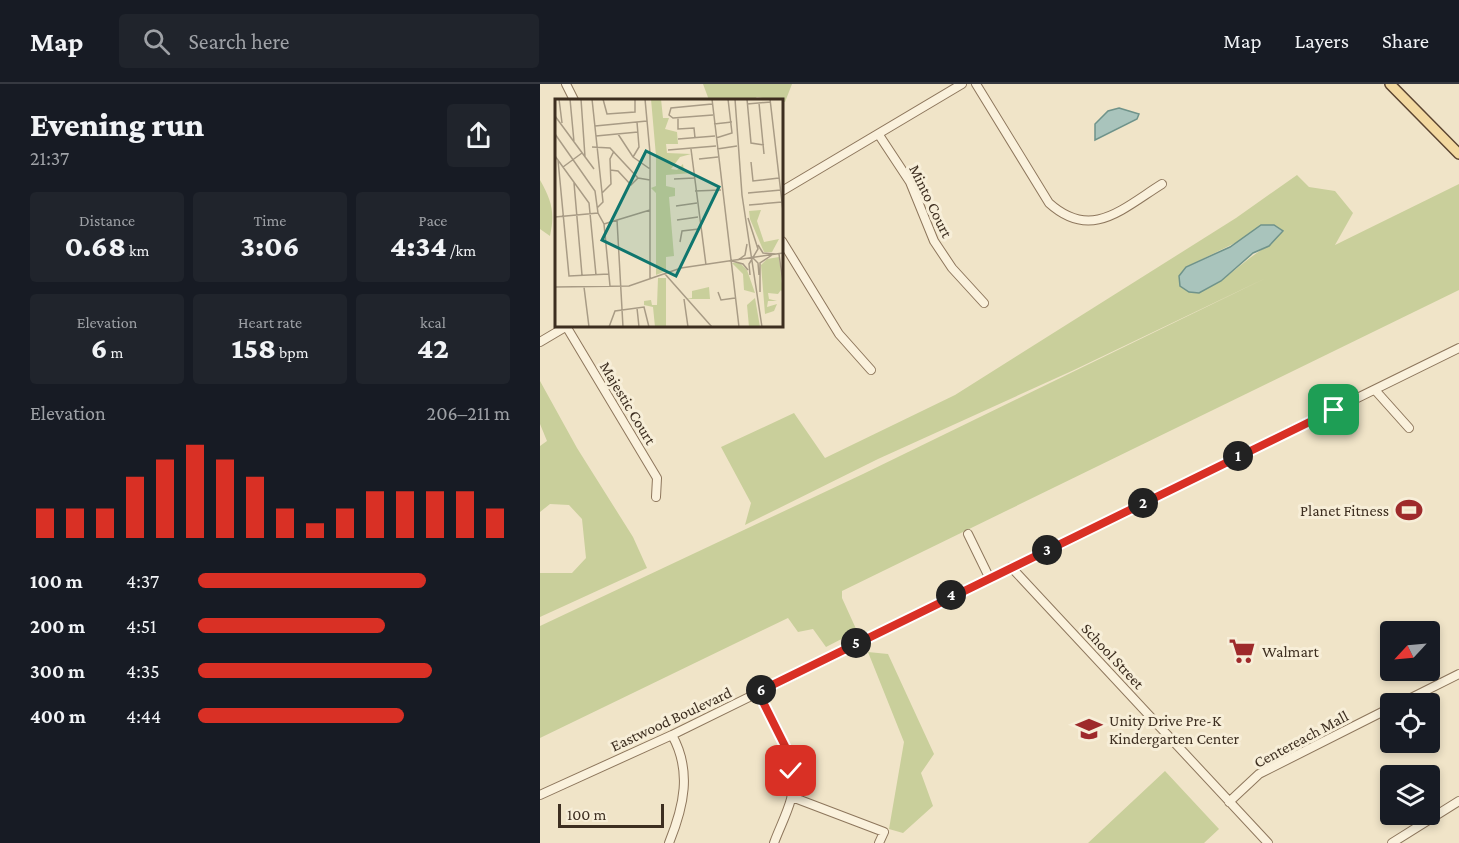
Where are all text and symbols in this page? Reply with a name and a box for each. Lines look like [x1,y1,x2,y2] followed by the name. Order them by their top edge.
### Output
[119,14,539,68] search box
[140,25,173,58] icon: search
[30,26,83,57] text: Map
[188,29,289,54] text: Search here
[1223,29,1262,53] text: Map
[1295,29,1349,53] text: Layers
[1382,29,1429,53] text: Share
[555,99,783,327] inset map
[447,104,510,167] button: share
[30,106,204,143] text: Evening run
[30,147,69,169] text: 21:37
[906,162,956,241] street label: Minto Court
[79,212,135,229] text: Distance
[254,212,286,229] text: Time
[419,212,447,229] text: Pace
[65,229,126,262] text: 0.68
[240,229,300,262] text: 3:06
[390,229,447,262] text: 4:34
[126,242,149,259] text: km
[447,242,476,259] text: /km
[77,314,137,331] text: Elevation
[238,314,302,331] text: Heart rate
[420,314,446,331] text: kcal
[91,331,107,364] text: 6
[231,331,276,364] text: 158
[417,331,449,364] text: 42
[107,344,123,361] text: m
[276,344,309,361] text: bpm
[596,358,660,449] street label: Majestic Court
[1308,384,1359,435] pin
[1317,393,1350,426] icon: arrive
[30,402,106,424] text: Elevation
[427,402,510,424] text: 206–211 m
[1223,441,1253,471] pin: 1
[1235,447,1241,464] text: 1
[1128,488,1158,518] pin: 2
[1139,494,1147,511] text: 2
[1394,495,1424,525] sports icon: Planet Fitness
[1300,502,1389,519] place label: Planet Fitness
[1032,535,1062,565] pin: 3
[1043,541,1051,558] text: 3
[30,570,83,592] text: 100 m
[126,570,159,592] text: 4:37
[936,580,966,610] pin: 4
[947,586,955,603] text: 4
[30,615,85,637] text: 200 m
[126,615,157,637] text: 4:51
[1078,620,1148,693] street label: School Street
[1380,621,1440,681] north arrow
[1380,621,1440,825] map controls
[841,628,871,658] pin: 5
[852,634,860,651] text: 5
[1227,636,1257,666] supermarket icon: Walmart
[1262,643,1320,660] place label: Walmart
[30,660,85,682] text: 300 m
[126,660,160,682] text: 4:35
[746,675,776,705] pin: 6
[757,681,765,698] text: 6
[608,683,735,754] street label: Eastwood Boulevard
[1380,693,1440,753] button: locate
[30,705,86,727] text: 400 m
[126,705,161,727] text: 4:44
[1251,707,1351,771] street label: Centereach Mall
[1109,712,1240,748] place label: Unity Drive Pre-K Kindergarten Center
[1074,714,1104,744] school or university icon: Unity Drive Pre-K Kindergarten Center
[765,745,816,796] pin
[774,754,807,787] icon: check
[1380,765,1440,825] button: layers
[558,801,664,828] scale bar
[567,806,606,823] text: 100 m

